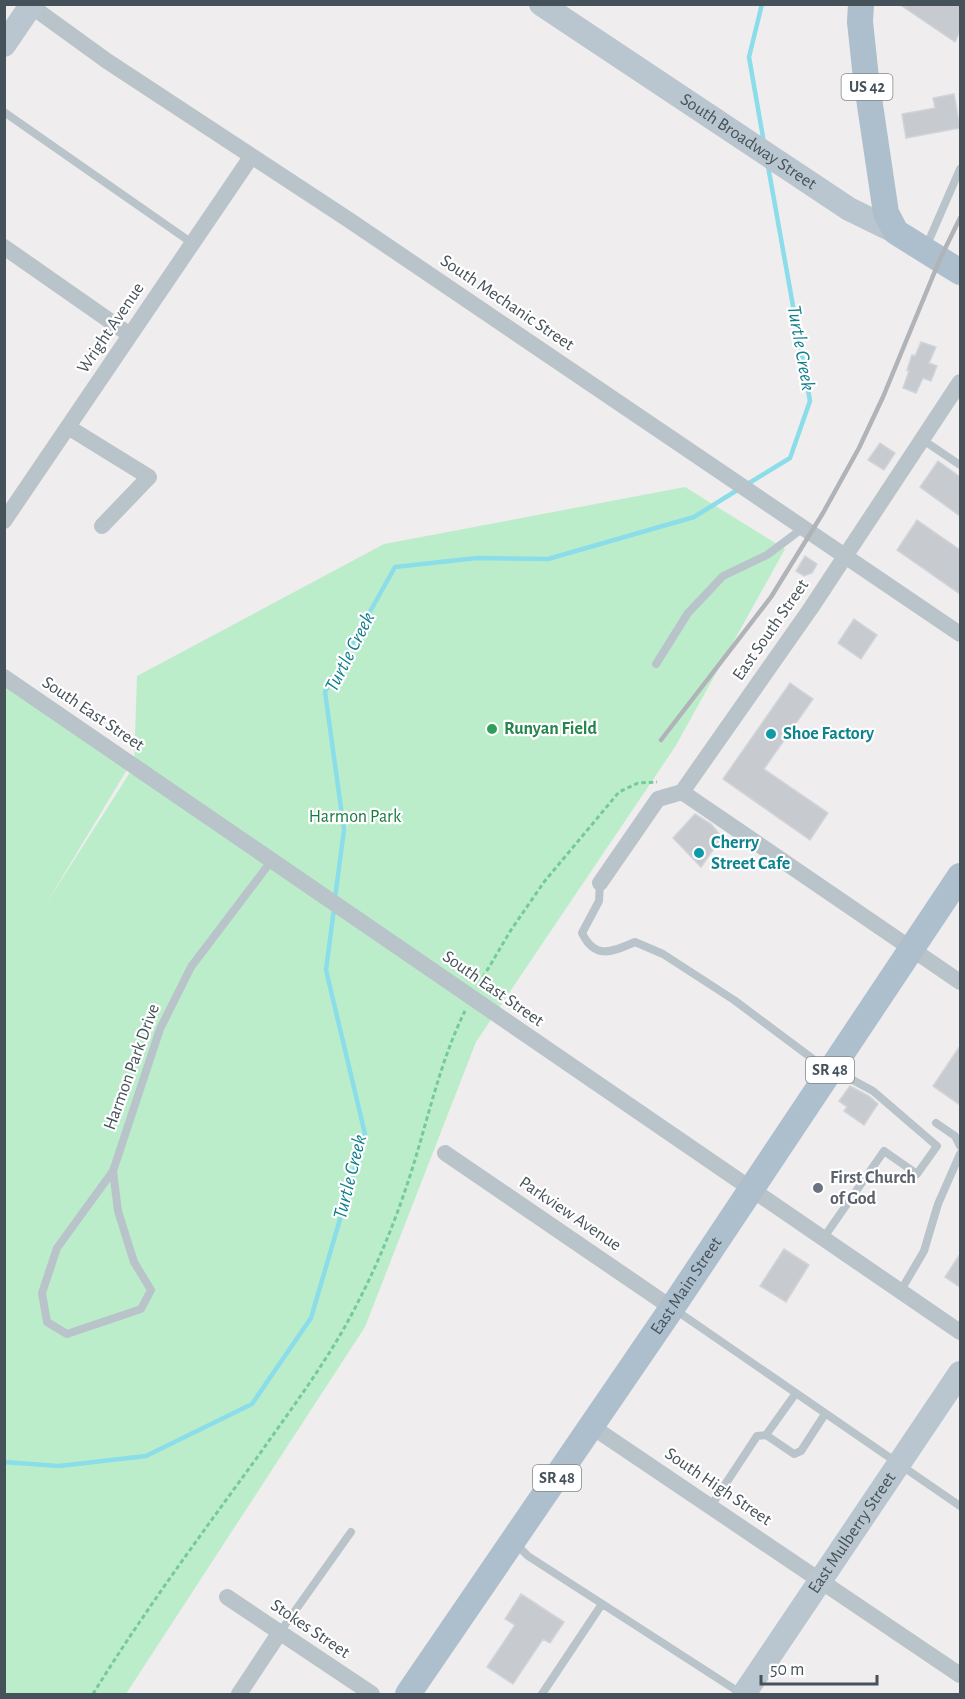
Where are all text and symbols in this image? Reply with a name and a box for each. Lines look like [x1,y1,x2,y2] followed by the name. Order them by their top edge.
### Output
[842,74,892,100] road number: US 42
[677,90,820,194] street label: South Broadway Street
[437,252,577,354] street label: South Mechanic Street
[74,280,148,376] street label: Wright Avenue
[784,304,818,392] water label: Turtle Creek
[730,576,813,684] street label: East South Street
[321,609,379,695] water label: Turtle Creek
[39,673,147,755] street label: South East Street
[504,720,598,738] place label: Runyan Field
[485,722,499,736] marker: Runyan Field
[783,725,875,743] place label: Shoe Factory
[764,727,778,741] marker: Shoe Factory
[309,808,402,826] park label: Harmon Park
[711,834,790,873] place label: Cherry Street Cafe
[692,846,706,860] marker: Cherry Street Cafe
[439,948,547,1031] street label: South East Street
[101,1002,163,1132] street label: Harmon Park Drive
[806,1057,854,1083] road number: SR 48
[330,1133,370,1221] water label: Turtle Creek
[830,1169,916,1208] place label: First Church of God
[516,1173,624,1255] street label: Parkview Avenue
[811,1181,825,1195] marker: First Church of God
[647,1234,726,1338] street label: East Main Street
[661,1445,775,1529] street label: South High Street
[533,1465,581,1491] road number: SR 48
[805,1469,900,1597] street label: East Mulberry Street
[267,1596,353,1662] street label: Stokes Street
[761,1648,876,1686] scale bar
[770,1661,804,1679] text: 50 m

